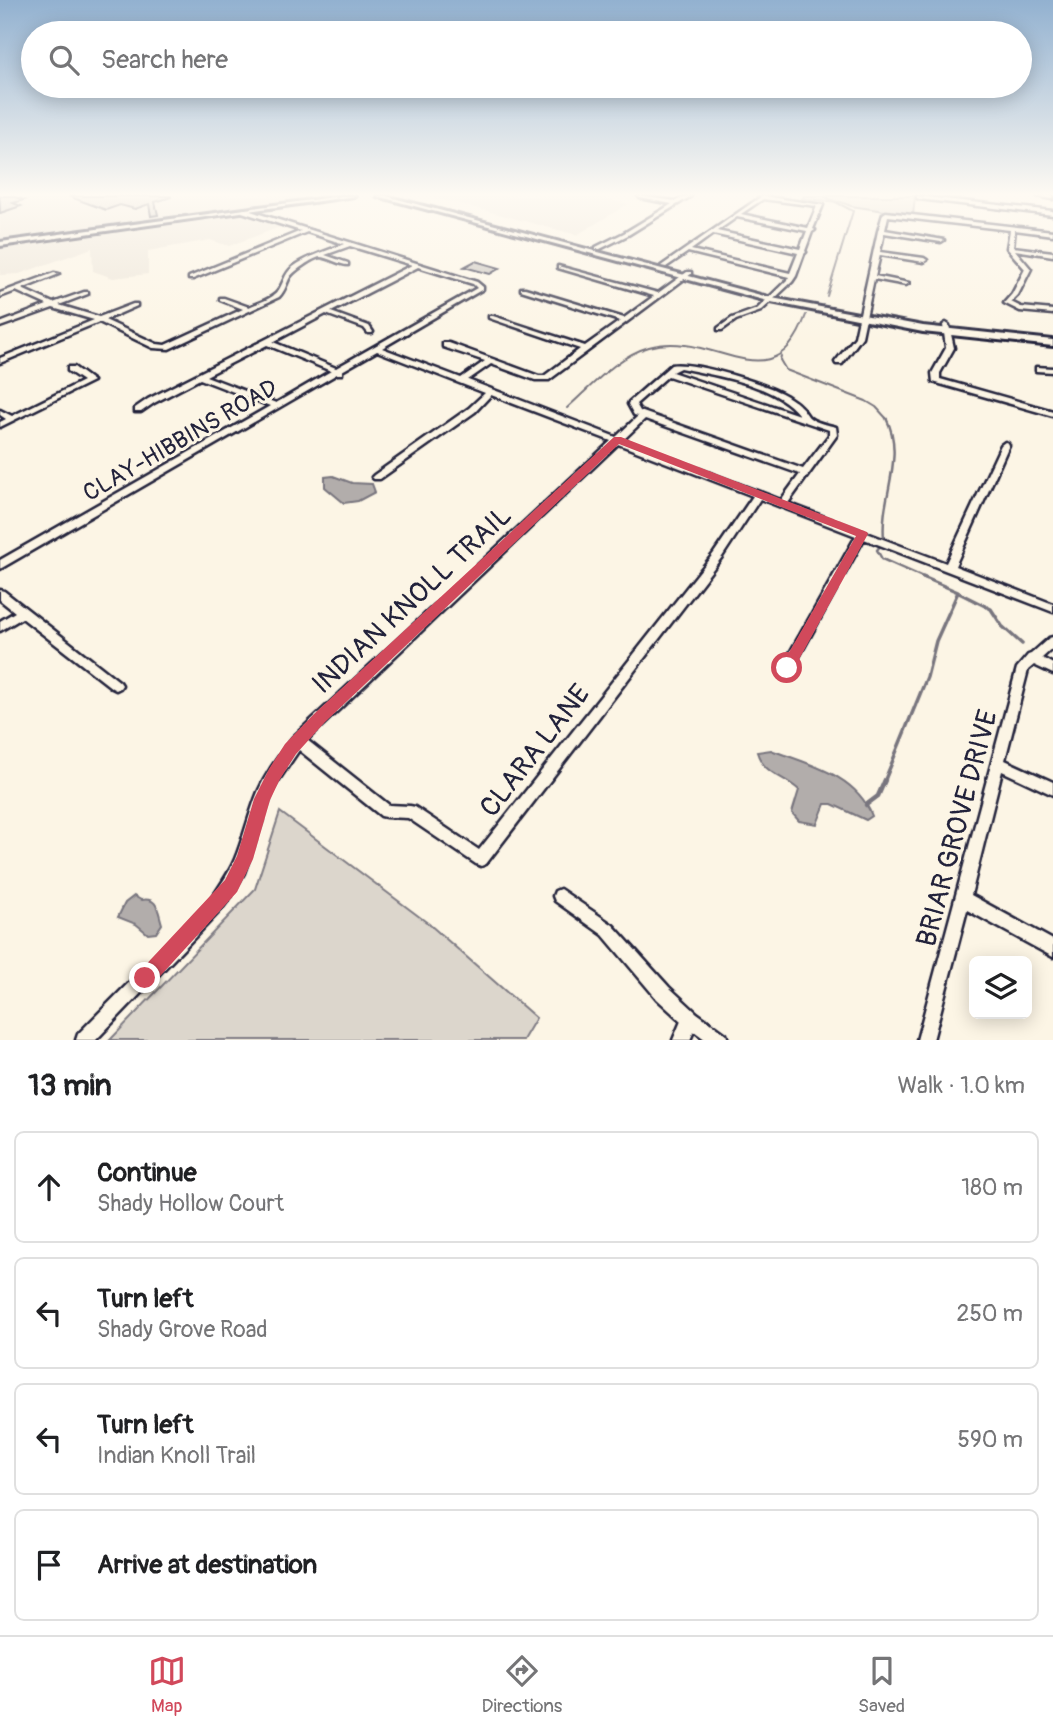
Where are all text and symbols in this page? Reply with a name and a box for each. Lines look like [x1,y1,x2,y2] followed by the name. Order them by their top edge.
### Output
[21,21,1032,98] search box
[45,41,83,79] icon: search
[101,44,228,76] text: Search here
[78,373,282,508] street label: CLAY-HIBBINS ROAD
[305,499,519,702] street label: INDIAN KNOLL TRAIL
[771,652,802,683] route start
[472,677,598,824] street label: CLARA LANE
[909,706,1006,950] street label: BRIAR GROVE DRIVE
[969,956,1032,1019] map controls
[969,956,1032,1019] button: layers
[129,962,160,993] route end
[28,1067,112,1104] text: 13 min
[897,1071,1025,1100] text: Walk · 1.0 km
[97,1157,197,1189] text: Continue
[30,1168,68,1206] icon: ahead
[961,1173,1023,1202] text: 180 m
[97,1189,284,1218] text: Shady Hollow Court
[97,1283,193,1315] text: Turn left
[30,1294,68,1332] icon: left
[957,1299,1023,1328] text: 250 m
[97,1315,268,1344] text: Shady Grove Road
[97,1409,193,1441] text: Turn left
[30,1420,68,1458] icon: left
[958,1425,1023,1454] text: 590 m
[97,1441,256,1470] text: Indian Knoll Trail
[30,1546,68,1584] icon: arrive
[97,1549,317,1581] text: Arrive at destination
[148,1652,186,1718] tab: Map
[482,1652,562,1718] tab: Directions
[858,1652,905,1718] tab: Saved

